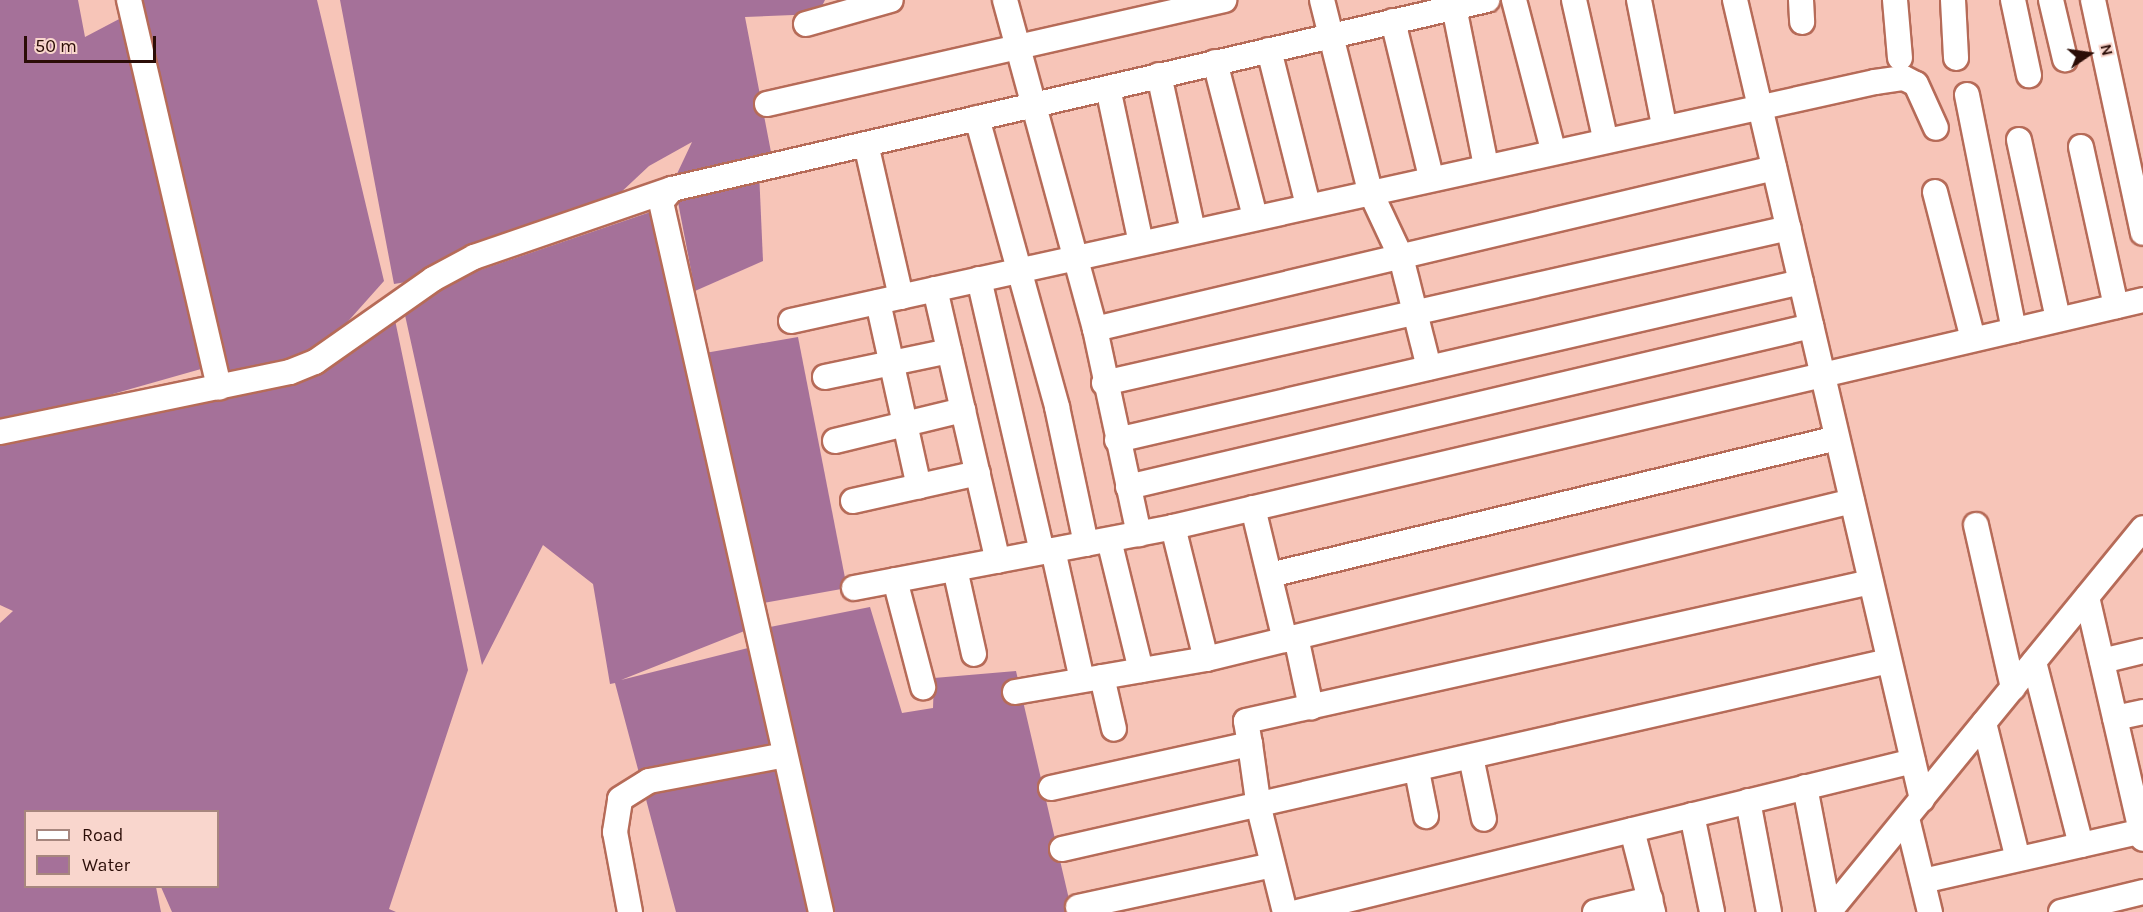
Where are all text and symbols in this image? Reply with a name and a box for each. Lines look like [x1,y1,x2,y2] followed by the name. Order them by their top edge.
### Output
[27,24,159,62] scale bar
[2059,24,2119,84] north arrow
[35,35,77,57] text: 50 m
[2096,42,2118,58] text: N
[24,810,219,888] legend
[82,824,123,846] text: Road
[82,854,130,876] text: Water

